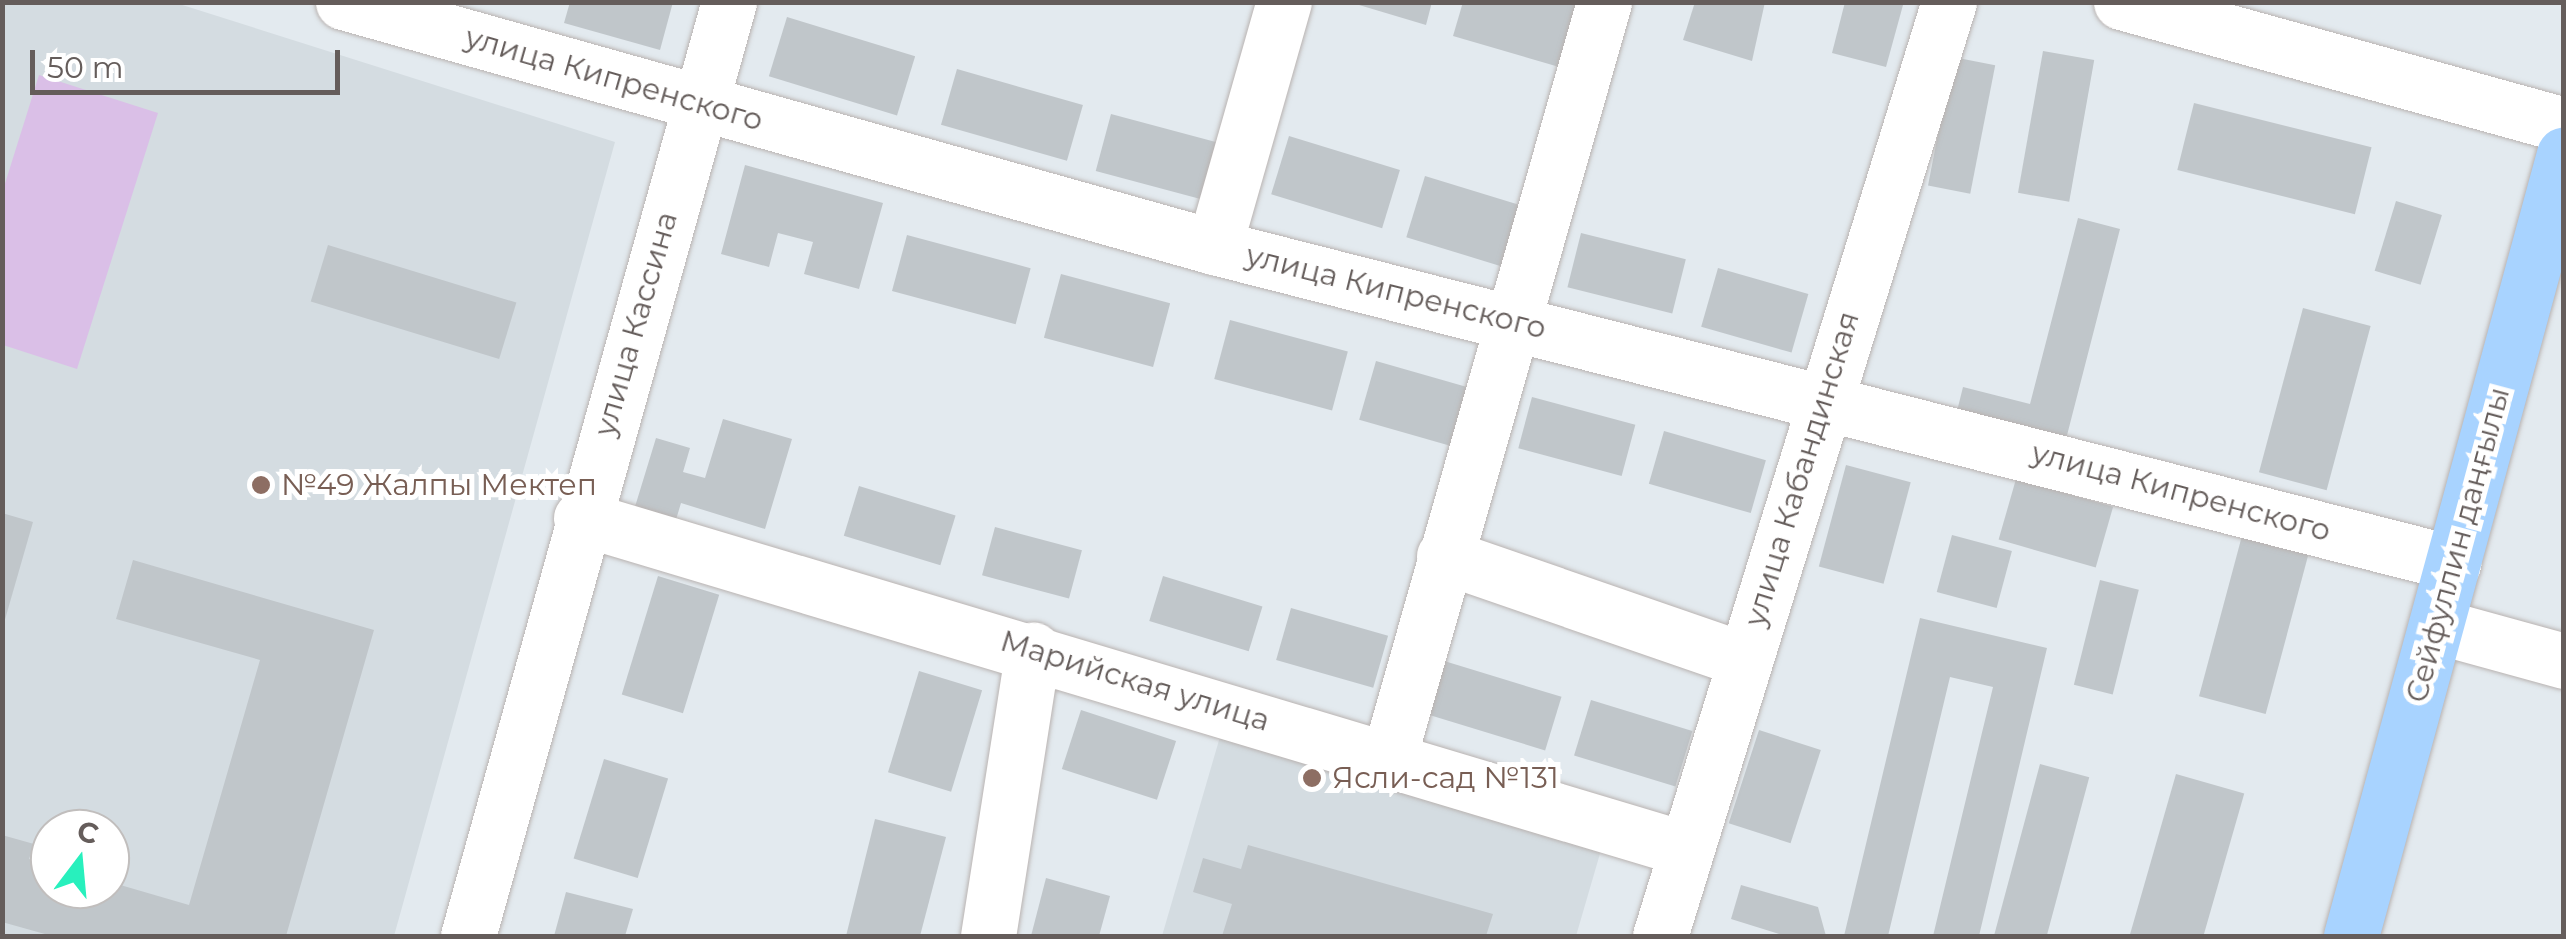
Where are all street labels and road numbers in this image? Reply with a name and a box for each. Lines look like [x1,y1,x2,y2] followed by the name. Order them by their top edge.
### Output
[461,19,767,139] street label: улица Кипренского
[587,208,685,440] street label: улица Кассина
[1242,237,1550,347] street label: улица Кипренского
[1737,307,1867,631] street label: улица Кабандинская
[2399,384,2517,706] street label: Сейфуллин даңғылы
[2028,435,2334,549] street label: улица Кипренского
[996,623,1274,739] street label: Марийская улица

